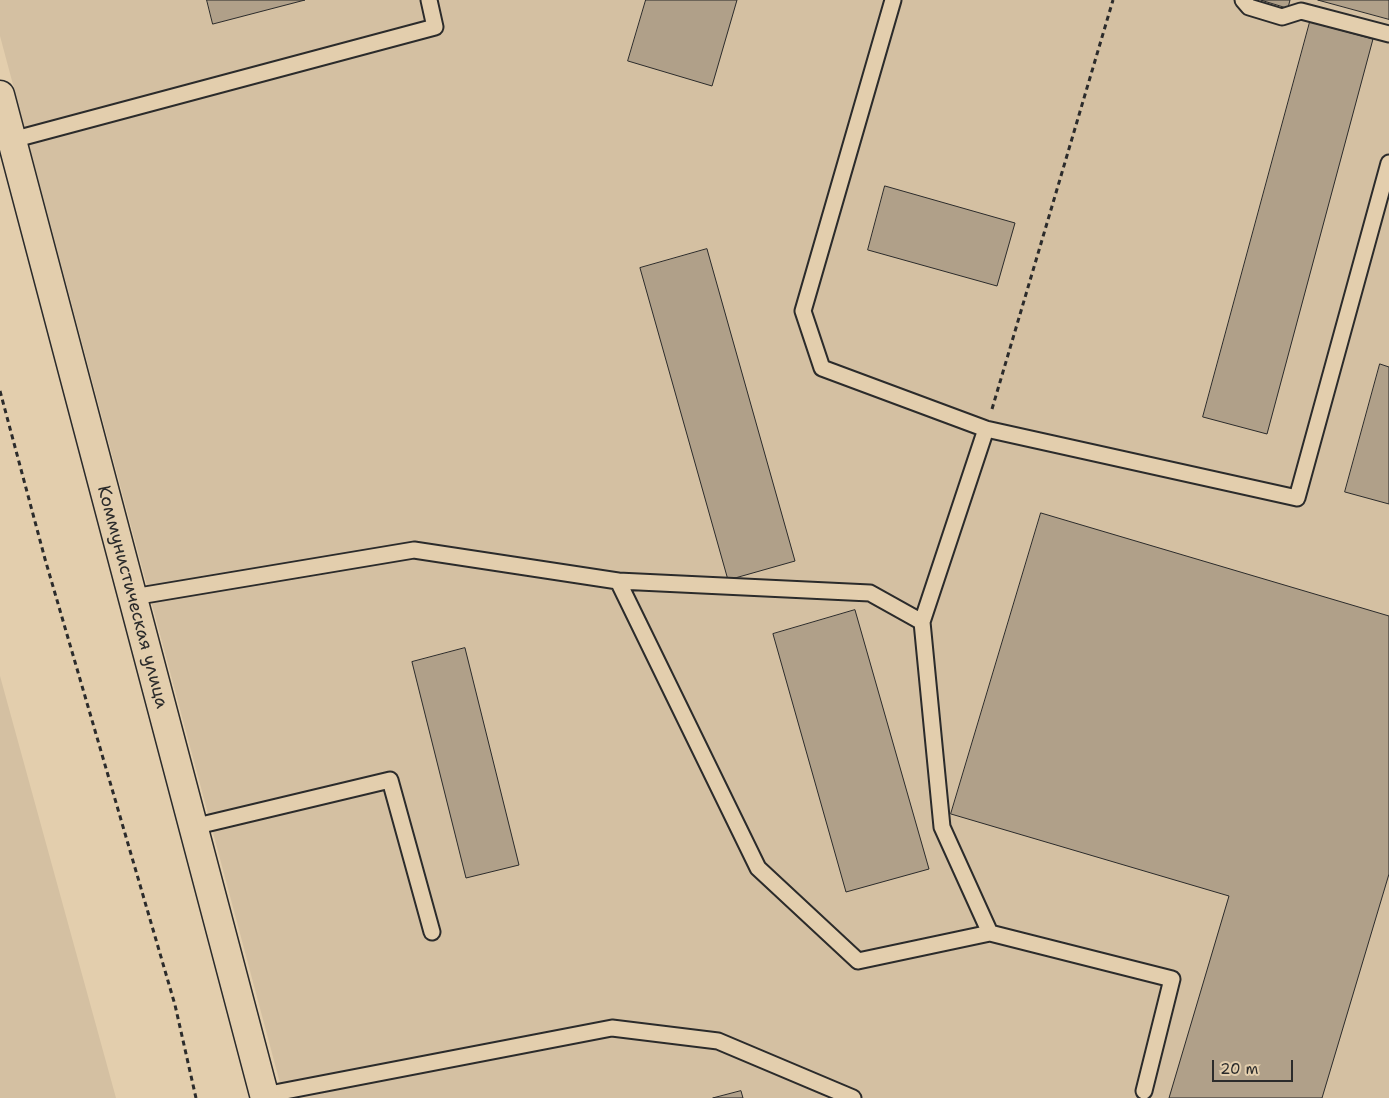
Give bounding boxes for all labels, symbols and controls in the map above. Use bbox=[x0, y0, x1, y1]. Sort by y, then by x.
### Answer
street label: Коммунистическая улица bbox=[92, 483, 172, 711]
scale bar bbox=[1214, 1050, 1295, 1082]
text: 20 m bbox=[1220, 1059, 1259, 1079]

